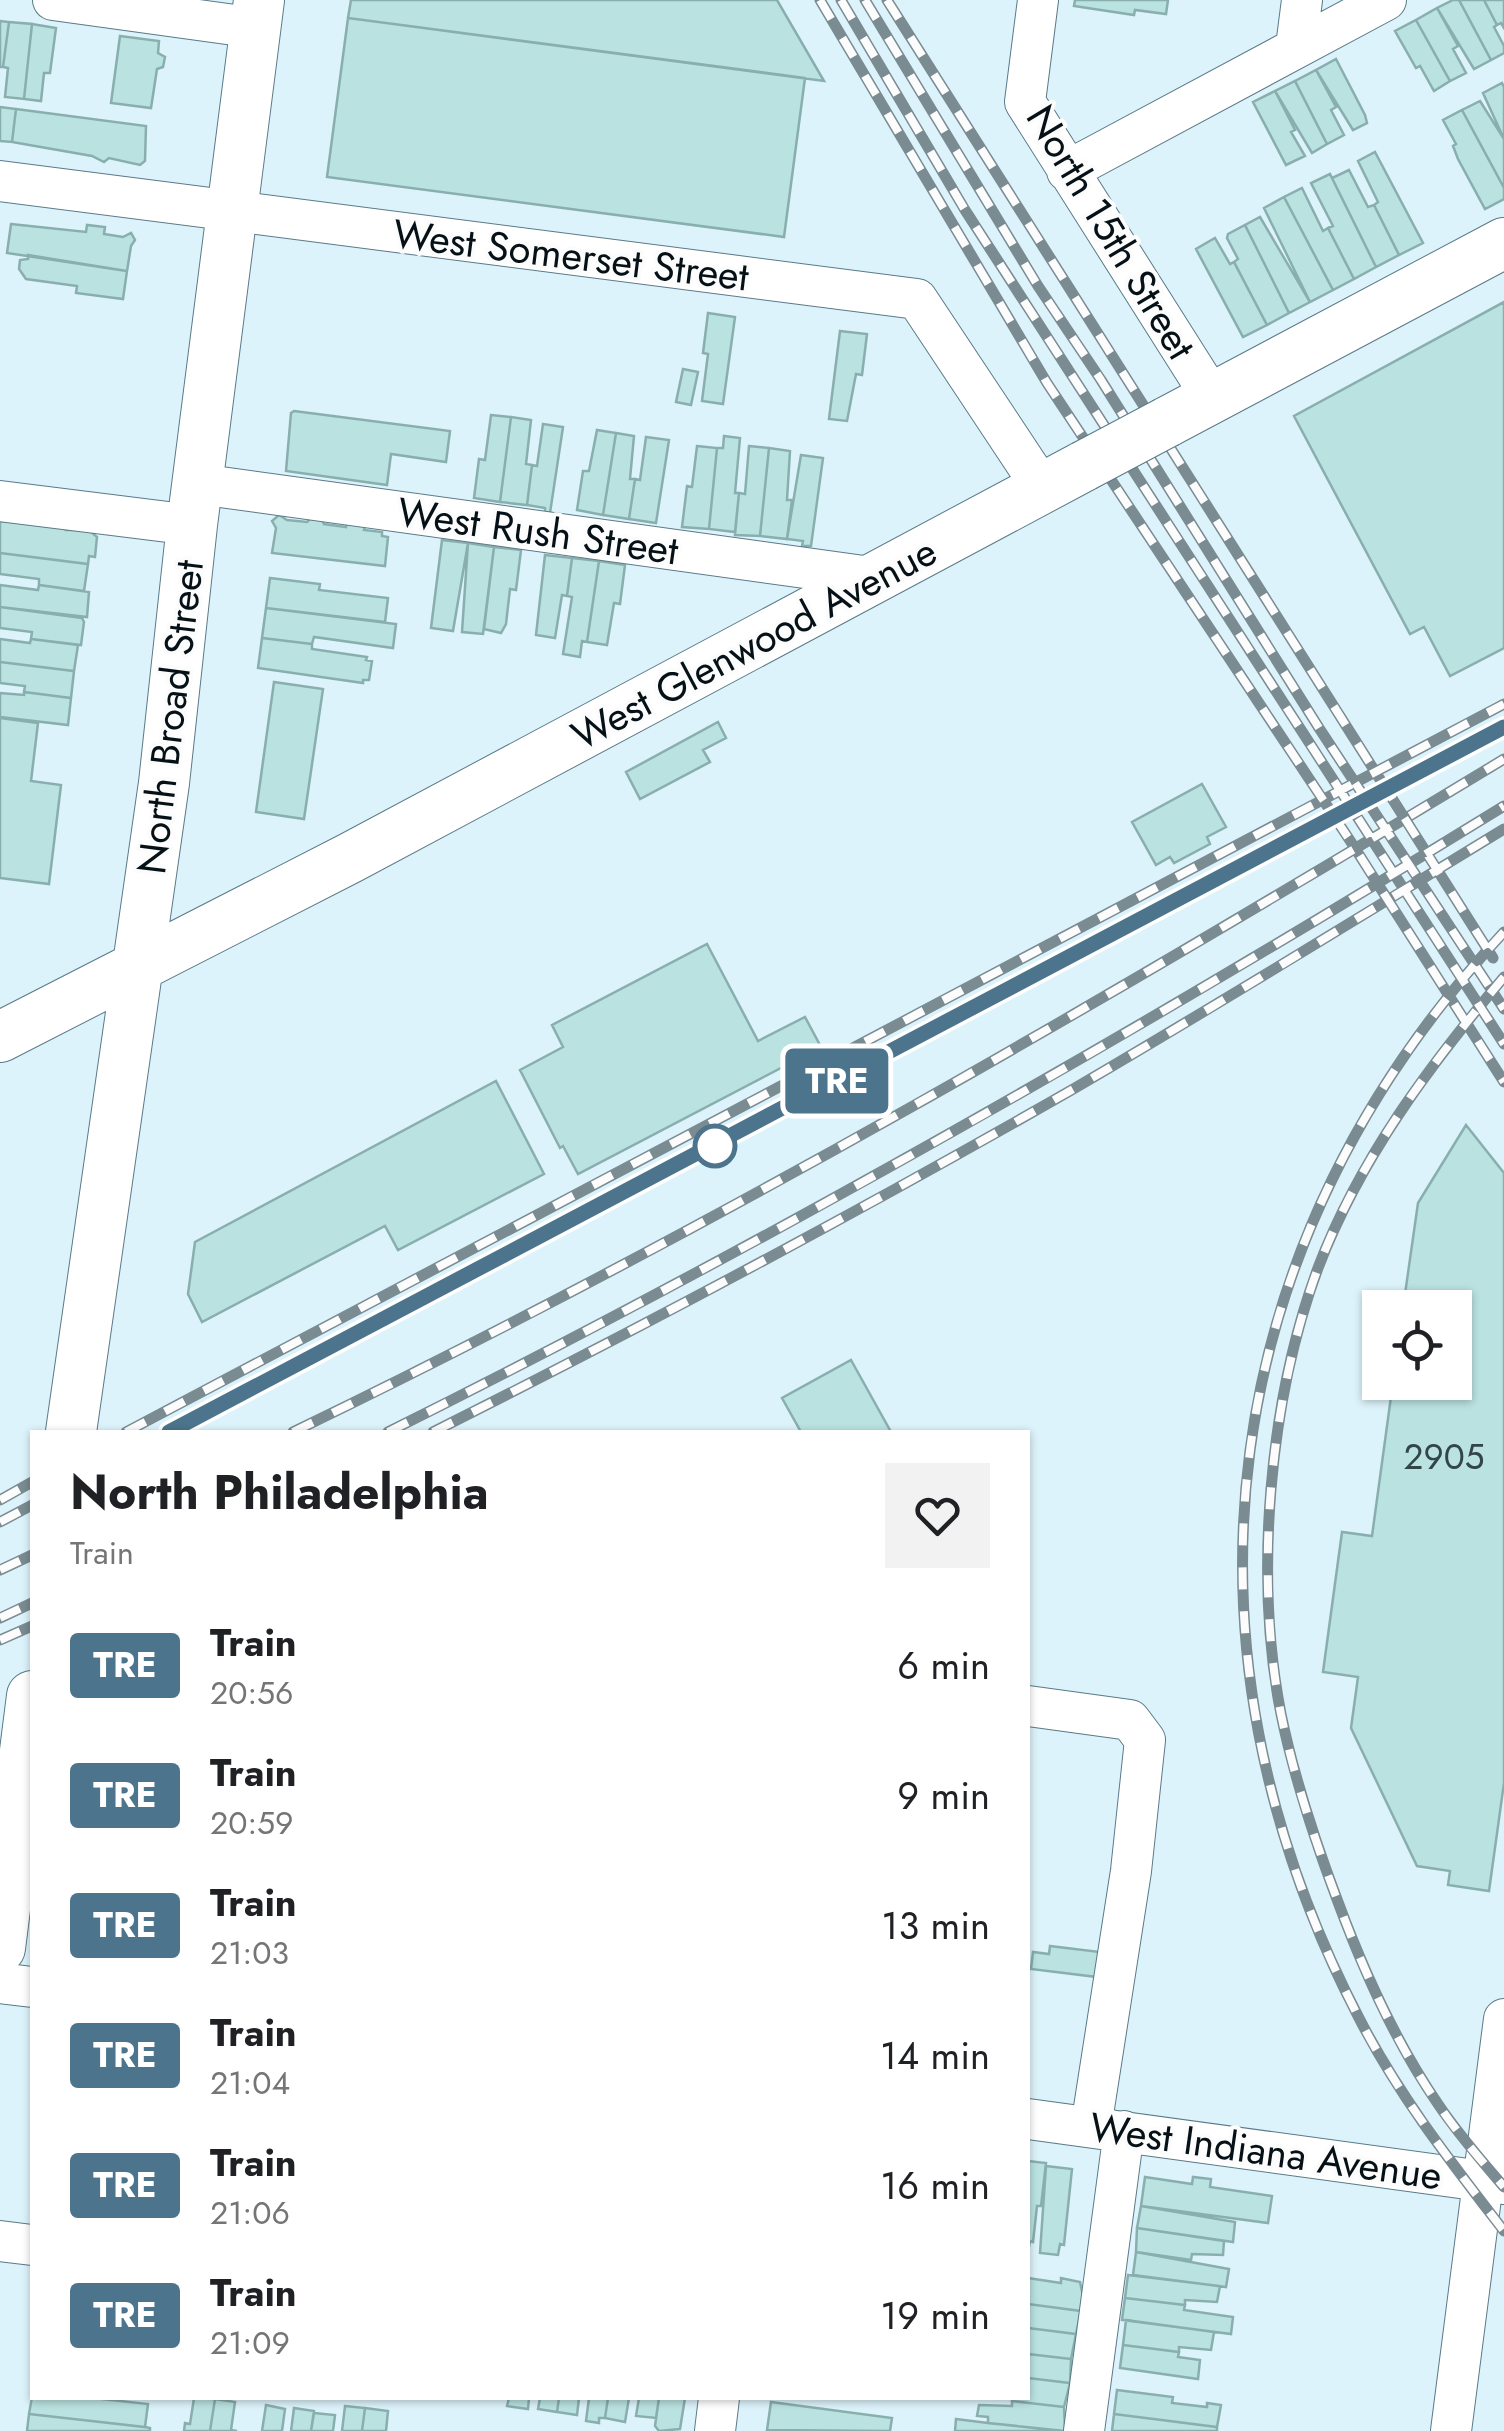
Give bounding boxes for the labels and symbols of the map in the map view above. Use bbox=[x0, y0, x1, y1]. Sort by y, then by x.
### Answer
street label: North 15th Street bbox=[1012, 94, 1210, 371]
street label: West Somerset Street bbox=[390, 204, 752, 306]
street label: West Rush Street bbox=[394, 483, 682, 579]
street label: West Glenwood Avenue bbox=[561, 522, 947, 764]
street label: North Broad Street bbox=[122, 556, 218, 877]
line badge: TRE bbox=[780, 1048, 894, 1114]
unlabelled marker bbox=[694, 1125, 736, 1167]
house number: 2905 bbox=[1404, 1432, 1484, 1482]
street label: West Indiana Avenue bbox=[1086, 2098, 1446, 2204]

